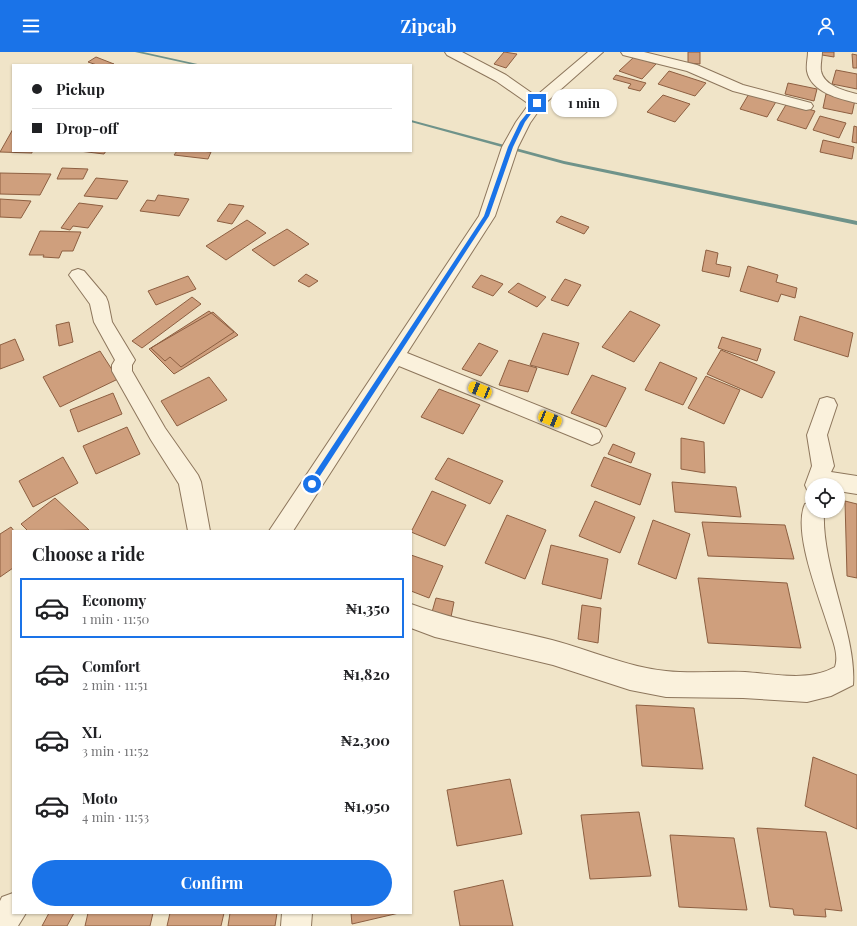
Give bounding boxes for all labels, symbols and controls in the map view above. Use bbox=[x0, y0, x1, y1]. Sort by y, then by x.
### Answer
text: Zipcab bbox=[400, 14, 457, 38]
icon: menu bbox=[20, 15, 42, 37]
icon: person bbox=[815, 15, 837, 37]
text: Pickup bbox=[56, 79, 105, 99]
callout: 1 min bbox=[551, 89, 617, 117]
route end bbox=[528, 94, 546, 112]
text: 1 min bbox=[568, 94, 600, 111]
text: Drop-off bbox=[56, 118, 118, 138]
car bbox=[467, 380, 493, 400]
car bbox=[537, 409, 563, 429]
route start bbox=[303, 475, 321, 493]
map controls bbox=[805, 478, 845, 518]
button: locate bbox=[805, 478, 845, 518]
text: Choose a ride bbox=[32, 542, 145, 566]
icon: car bbox=[34, 590, 70, 626]
text: Economy bbox=[82, 590, 146, 610]
text: ₦1,350 bbox=[346, 598, 390, 618]
text: 1 min · 11:50 bbox=[82, 610, 149, 627]
icon: car bbox=[34, 656, 70, 692]
text: Comfort bbox=[82, 656, 140, 676]
text: ₦1,820 bbox=[343, 664, 390, 684]
text: 2 min · 11:51 bbox=[82, 676, 148, 693]
icon: car bbox=[34, 722, 70, 758]
text: XL bbox=[82, 722, 102, 742]
text: ₦2,300 bbox=[341, 730, 390, 750]
text: 3 min · 11:52 bbox=[82, 742, 149, 759]
icon: car bbox=[34, 788, 70, 824]
text: Moto bbox=[82, 788, 118, 808]
text: ₦1,950 bbox=[345, 796, 390, 816]
text: 4 min · 11:53 bbox=[82, 808, 149, 825]
button: Confirm bbox=[32, 860, 392, 906]

